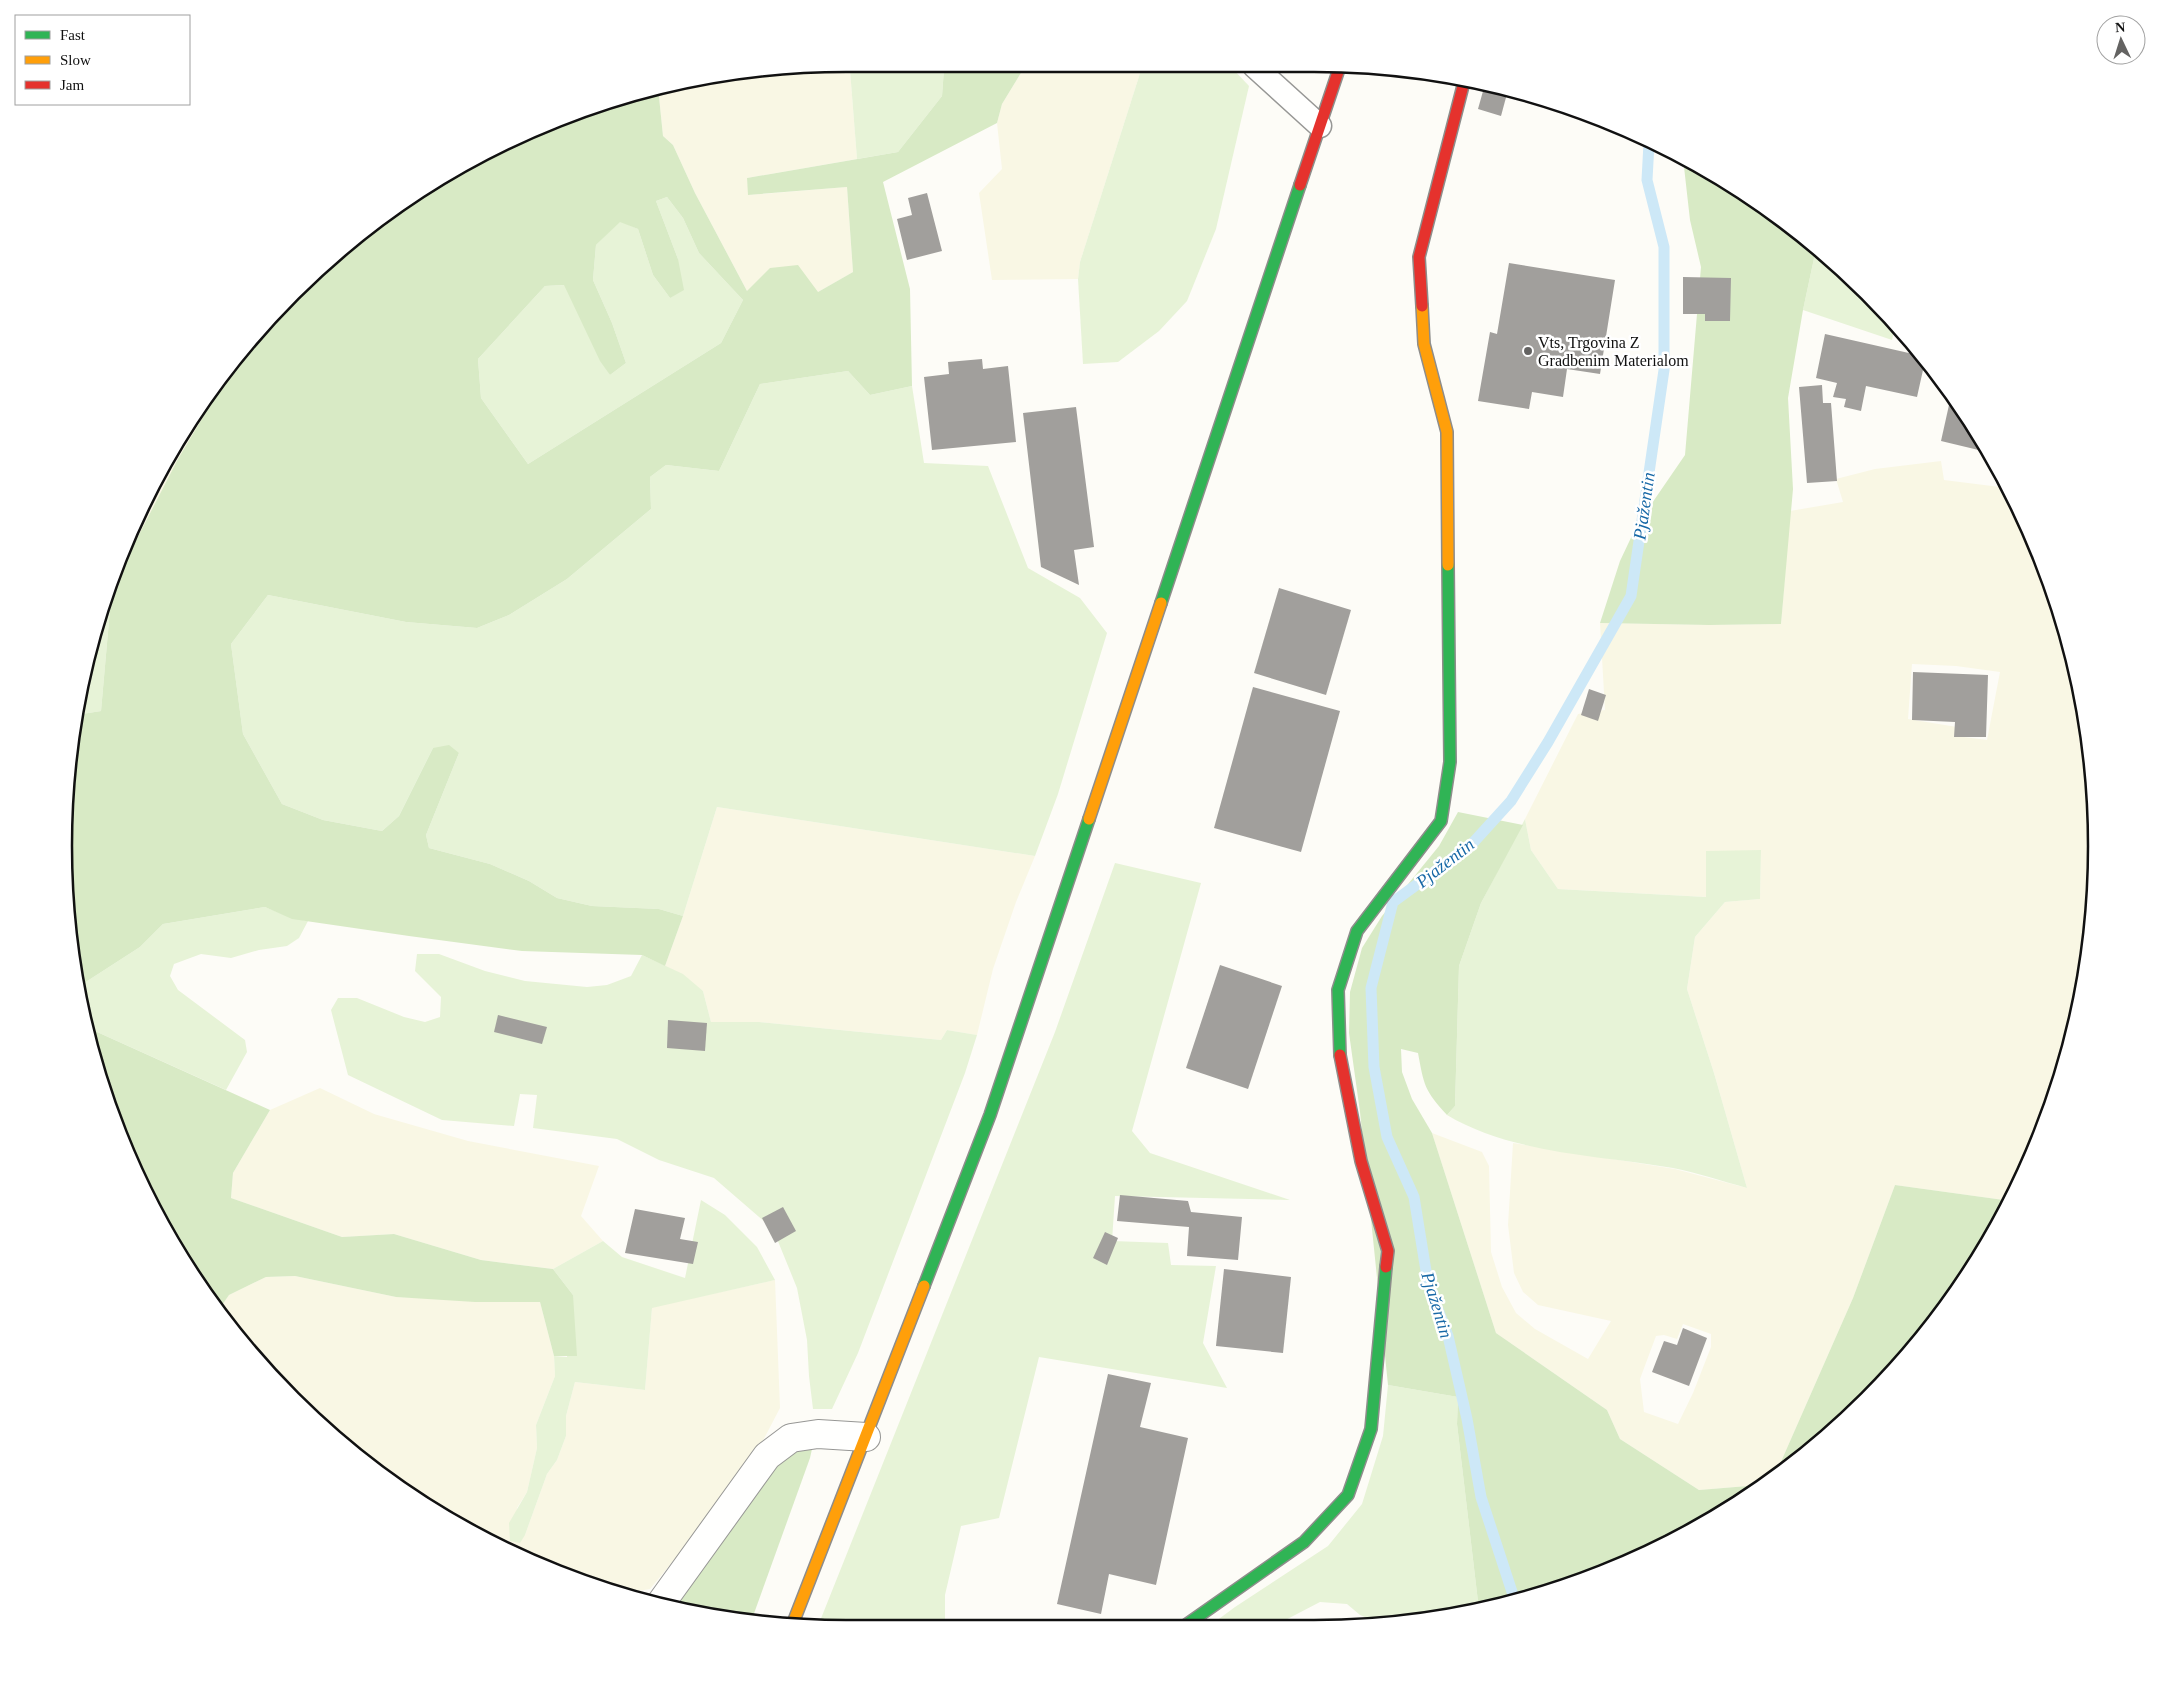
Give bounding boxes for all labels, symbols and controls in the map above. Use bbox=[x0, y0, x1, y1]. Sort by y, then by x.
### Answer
legend bbox=[15, 15, 190, 105]
north arrow bbox=[2096, 15, 2146, 65]
text: N bbox=[2115, 20, 2126, 35]
text: Fast bbox=[60, 27, 86, 43]
text: Slow bbox=[60, 52, 91, 68]
text: Jam bbox=[60, 77, 84, 93]
place label: Vts, Trgovina Z Gradbenim Materialom bbox=[1538, 334, 1689, 369]
marker: Vts, Trgovina Z Gradbenim Materialom bbox=[1522, 345, 1534, 357]
water label: Pjažentin bbox=[1629, 471, 1659, 542]
water label: Pjažentin bbox=[1411, 834, 1478, 892]
water label: Pjažentin bbox=[1417, 1269, 1457, 1340]

